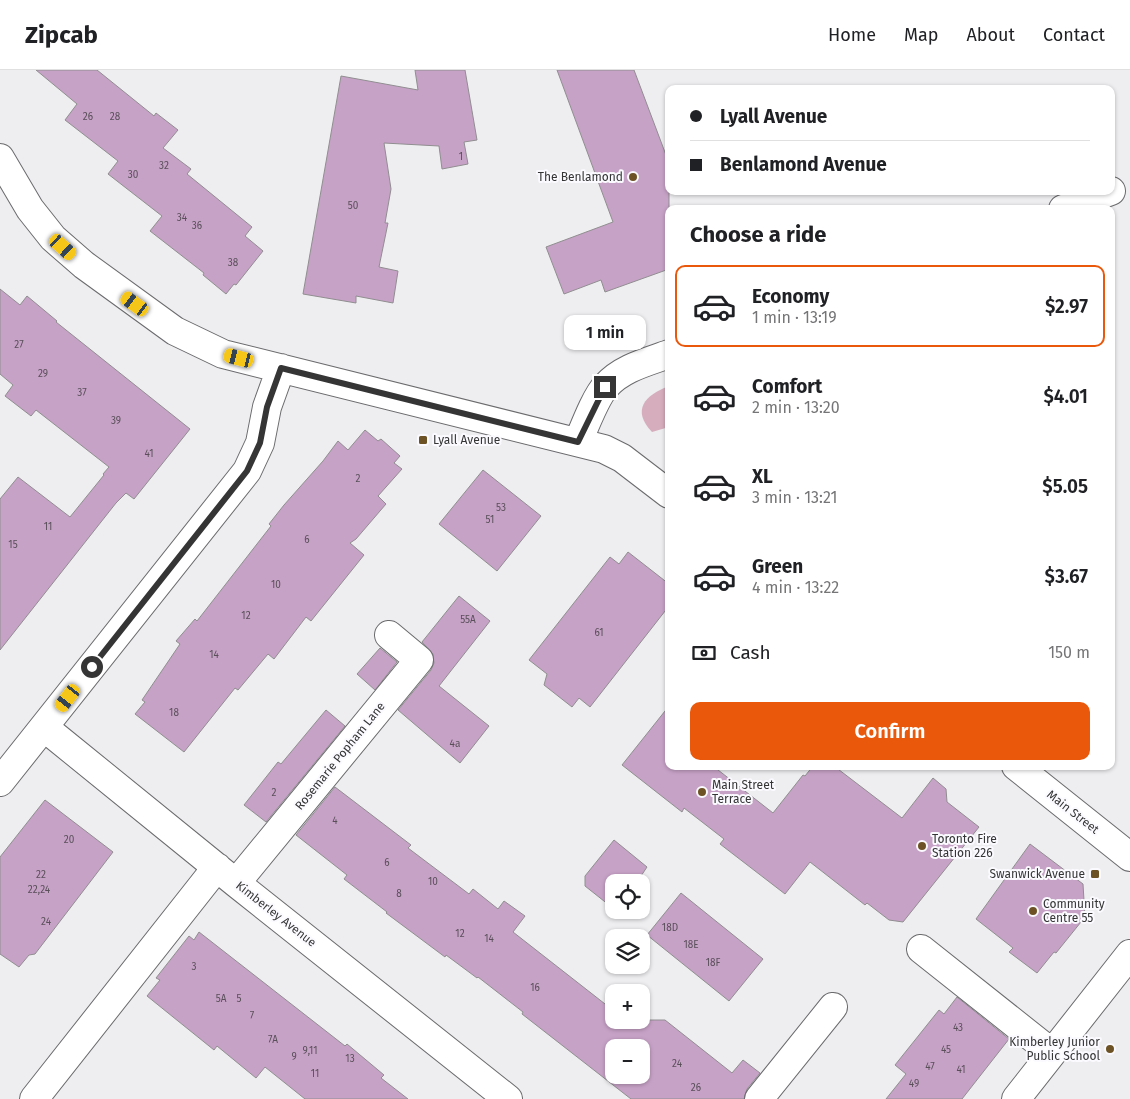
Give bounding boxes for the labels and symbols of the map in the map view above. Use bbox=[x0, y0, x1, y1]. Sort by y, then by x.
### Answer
house number: 26 bbox=[83, 111, 93, 123]
house number: 28 bbox=[110, 111, 121, 123]
house number: 1 bbox=[459, 151, 463, 163]
house number: 32 bbox=[159, 160, 169, 172]
house number: 30 bbox=[128, 169, 139, 181]
place label: The Benlamond bbox=[538, 170, 623, 184]
marker: The Benlamond bbox=[627, 171, 639, 183]
house number: 50 bbox=[348, 200, 359, 212]
house number: 34 bbox=[177, 212, 188, 224]
house number: 36 bbox=[192, 220, 202, 232]
car bbox=[46, 231, 79, 263]
house number: 38 bbox=[228, 257, 239, 269]
car bbox=[118, 289, 151, 319]
callout: 1 min bbox=[564, 314, 646, 350]
house number: 27 bbox=[14, 339, 24, 351]
car bbox=[222, 347, 255, 369]
house number: 29 bbox=[38, 368, 48, 380]
route end bbox=[594, 376, 616, 398]
house number: 37 bbox=[77, 387, 87, 399]
house number: 39 bbox=[111, 415, 121, 427]
place label: Lyall Avenue bbox=[433, 433, 500, 447]
marker: Lyall Avenue bbox=[417, 434, 429, 446]
house number: 41 bbox=[144, 448, 154, 460]
house number: 2 bbox=[356, 473, 361, 485]
house number: 53 bbox=[496, 502, 506, 514]
house number: 51 bbox=[486, 514, 494, 526]
house number: 11 bbox=[44, 521, 52, 533]
house number: 6 bbox=[304, 534, 310, 546]
house number: 15 bbox=[8, 539, 18, 551]
house number: 10 bbox=[271, 579, 281, 591]
house number: 12 bbox=[241, 610, 251, 622]
house number: 55A bbox=[460, 614, 476, 626]
house number: 61 bbox=[594, 627, 604, 639]
house number: 14 bbox=[209, 649, 220, 661]
route start bbox=[81, 656, 103, 678]
car bbox=[52, 682, 83, 714]
street label: Rosemarie Popham Lane bbox=[292, 699, 388, 813]
house number: 18 bbox=[169, 707, 179, 719]
house number: 4a bbox=[450, 738, 460, 750]
place label: Main Street Terrace bbox=[712, 778, 775, 806]
marker: Main Street Terrace bbox=[696, 786, 708, 798]
house number: 2 bbox=[272, 787, 277, 799]
street label: Main Street bbox=[1044, 787, 1102, 837]
house number: 4 bbox=[332, 815, 338, 827]
place label: Toronto Fire Station 226 bbox=[932, 832, 997, 860]
house number: 20 bbox=[64, 834, 75, 846]
marker: Toronto Fire Station 226 bbox=[916, 840, 928, 852]
house number: 6 bbox=[384, 857, 390, 869]
place label: Swanwick Avenue bbox=[990, 867, 1085, 881]
marker: Swanwick Avenue bbox=[1089, 868, 1101, 880]
house number: 22 bbox=[36, 869, 46, 881]
house number: 10 bbox=[428, 876, 438, 888]
street label: Kimberley Avenue bbox=[233, 878, 319, 950]
house number: 22,24 bbox=[28, 884, 51, 896]
house number: 8 bbox=[396, 888, 402, 900]
place label: Community Centre 55 bbox=[1043, 897, 1105, 925]
marker: Community Centre 55 bbox=[1027, 905, 1039, 917]
house number: 24 bbox=[41, 916, 52, 928]
house number: 18D bbox=[662, 922, 678, 934]
house number: 12 bbox=[455, 928, 465, 940]
house number: 14 bbox=[484, 933, 495, 945]
house number: 18E bbox=[683, 939, 699, 951]
house number: 18F bbox=[706, 957, 720, 969]
house number: 3 bbox=[192, 961, 197, 973]
house number: 16 bbox=[530, 982, 540, 994]
house number: 5A bbox=[216, 993, 227, 1005]
house number: 5 bbox=[236, 993, 242, 1005]
house number: 7 bbox=[250, 1010, 255, 1022]
house number: 43 bbox=[953, 1022, 963, 1034]
house number: 7A bbox=[268, 1034, 278, 1046]
place label: Kimberley Junior Public School bbox=[1009, 1035, 1100, 1063]
marker: Kimberley Junior Public School bbox=[1104, 1043, 1116, 1055]
house number: 45 bbox=[941, 1044, 951, 1056]
house number: 9,11 bbox=[302, 1045, 318, 1057]
house number: 9 bbox=[291, 1051, 297, 1063]
house number: 13 bbox=[345, 1053, 355, 1065]
house number: 24 bbox=[672, 1058, 683, 1070]
house number: 47 bbox=[925, 1061, 935, 1073]
house number: 41 bbox=[956, 1064, 966, 1076]
house number: 11 bbox=[311, 1068, 319, 1080]
house number: 49 bbox=[909, 1078, 919, 1090]
house number: 26 bbox=[691, 1082, 701, 1094]

